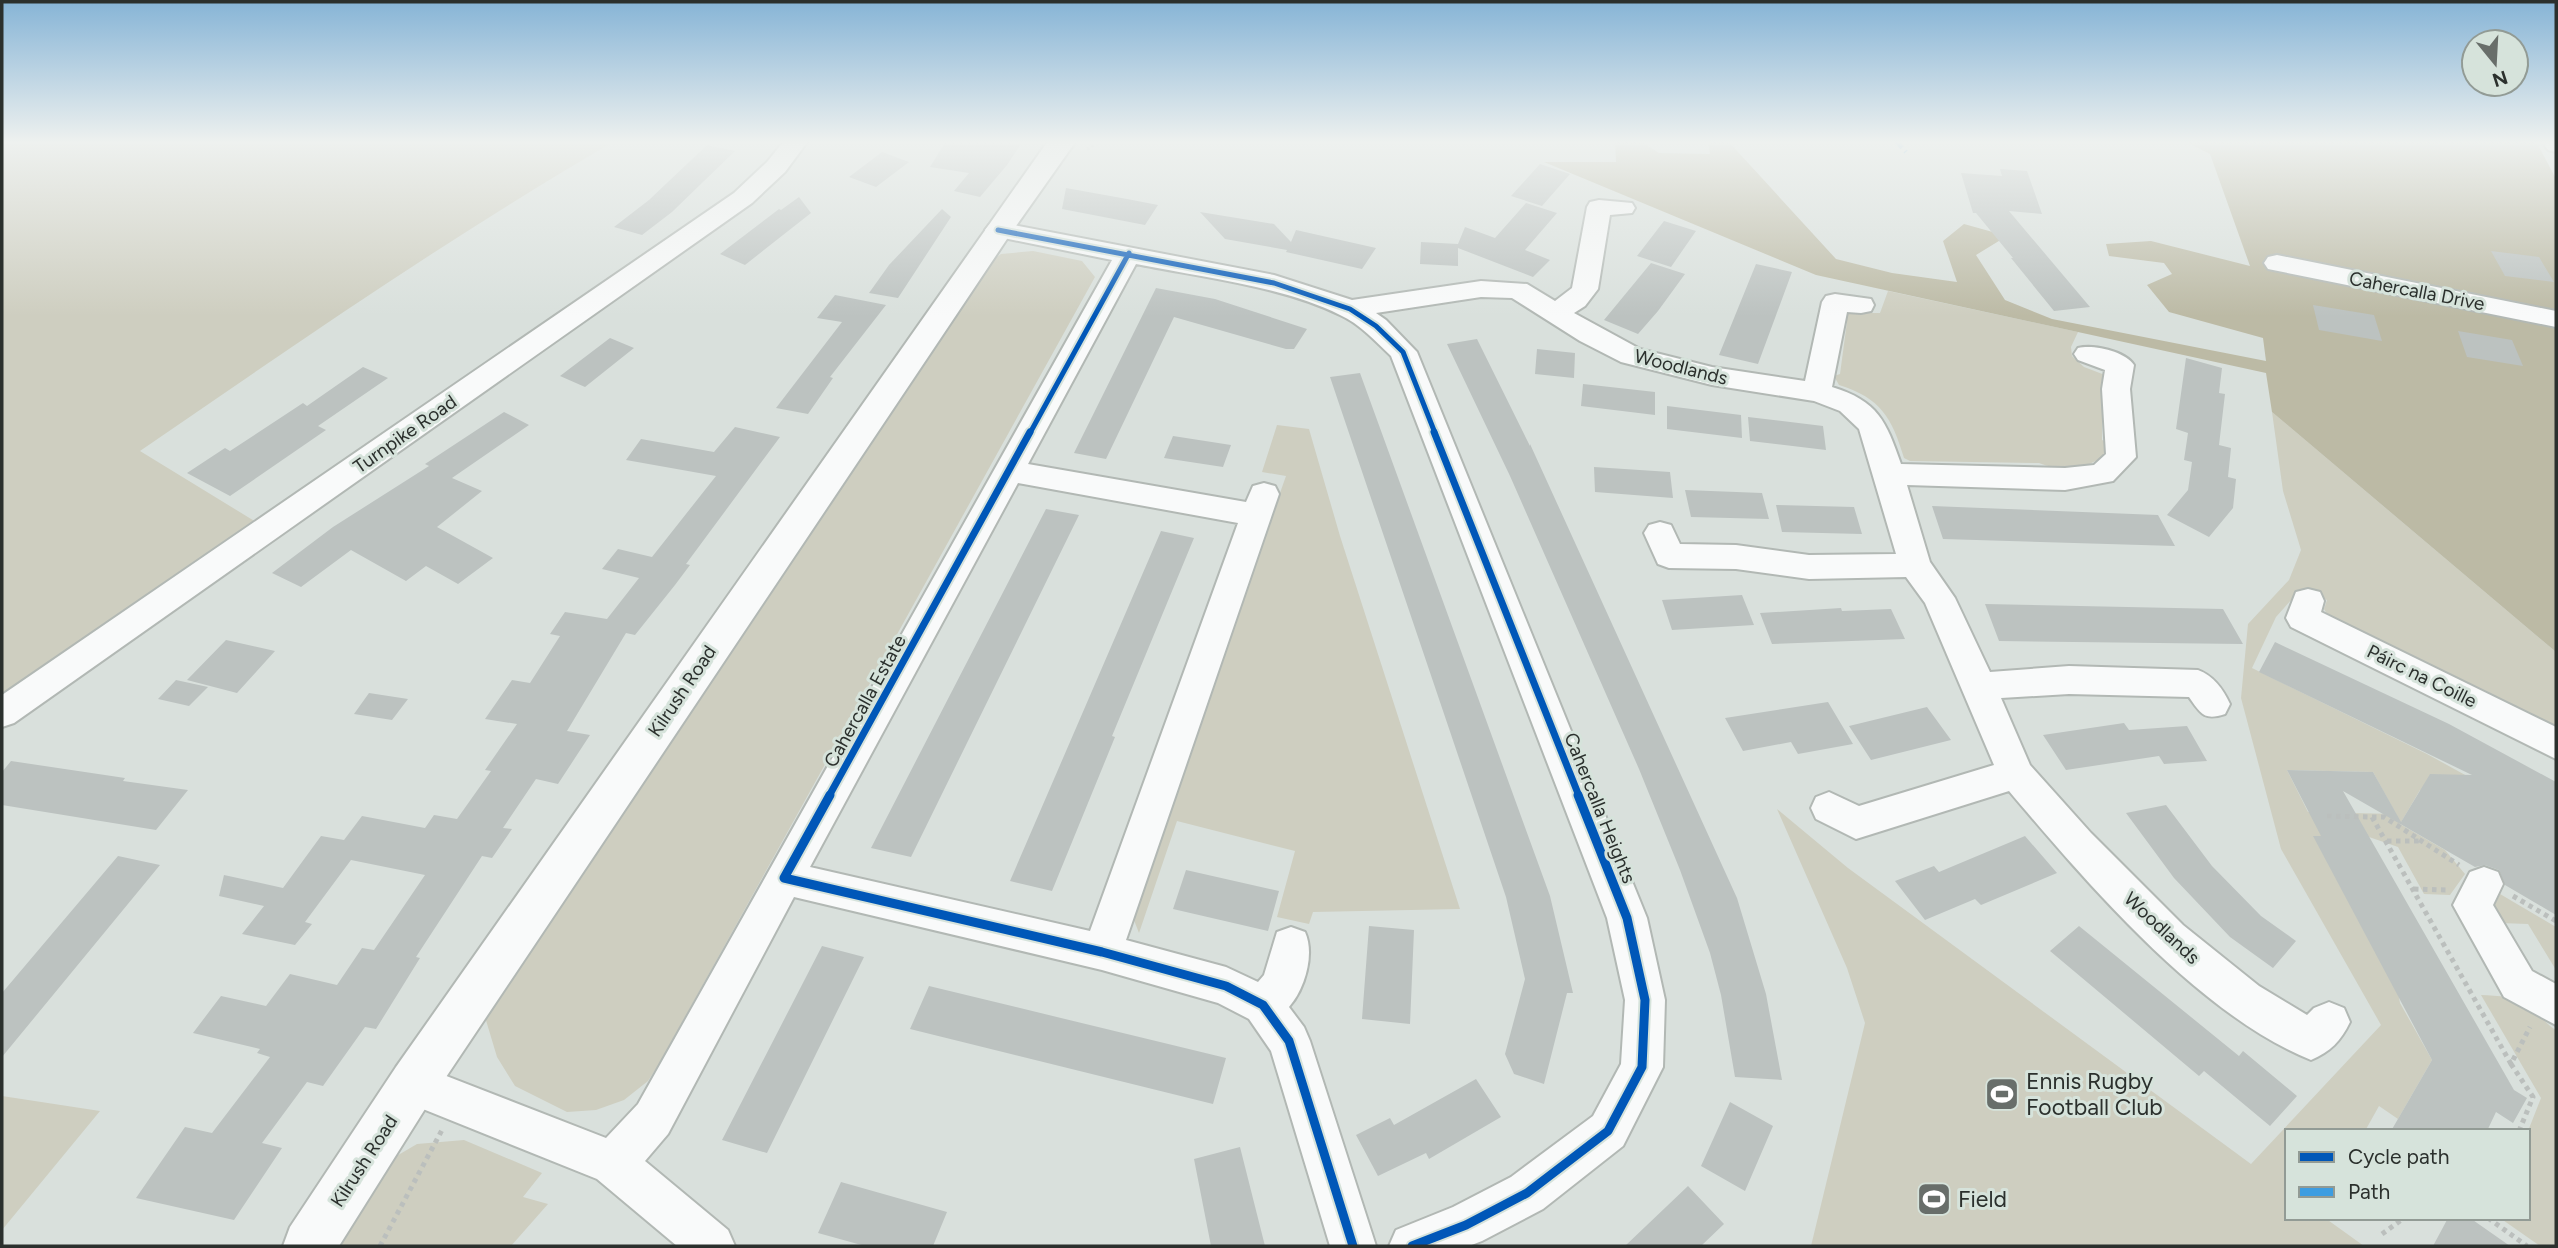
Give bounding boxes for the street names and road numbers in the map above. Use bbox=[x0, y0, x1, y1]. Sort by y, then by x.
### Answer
street label: Cahercalla Drive bbox=[2347, 267, 2487, 315]
street label: Woodlands bbox=[1632, 344, 1730, 390]
street label: Turnpike Road bbox=[349, 390, 461, 478]
street label: Cahercalla Estate bbox=[819, 631, 911, 771]
street label: Páirc na Coille bbox=[2363, 640, 2481, 712]
street label: Kilrush Road bbox=[643, 641, 721, 741]
street label: Cahercalla Heights bbox=[1559, 729, 1641, 887]
street label: Woodlands bbox=[2119, 887, 2205, 969]
street label: Kilrush Road bbox=[326, 1111, 402, 1211]

